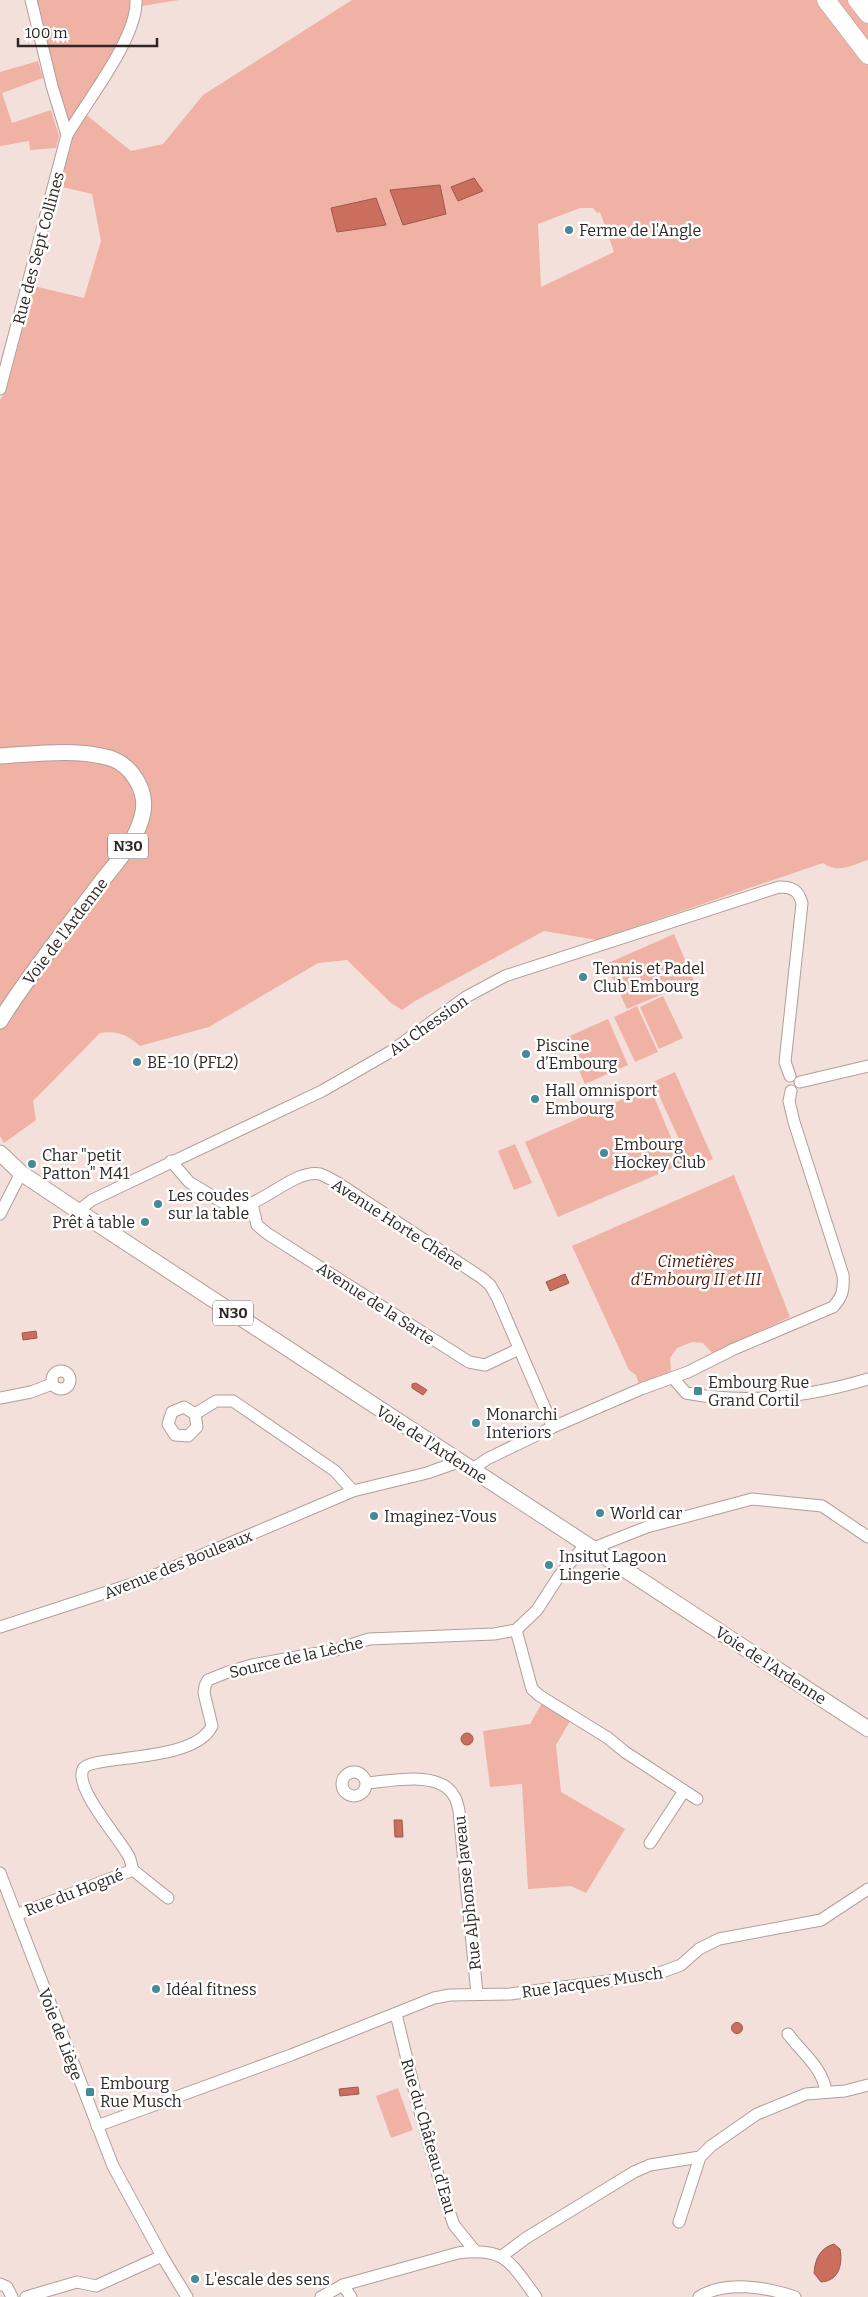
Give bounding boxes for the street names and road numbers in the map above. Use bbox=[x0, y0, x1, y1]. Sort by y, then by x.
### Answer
street label: Rue des Sept Collines bbox=[9, 170, 68, 327]
road number: N30 bbox=[108, 834, 148, 858]
street label: Voie de l'Ardenne bbox=[19, 874, 112, 988]
street label: Au Chession bbox=[385, 991, 471, 1060]
street label: Avenue Horte Chêne bbox=[328, 1175, 467, 1274]
street label: Avenue de la Sarte bbox=[313, 1258, 438, 1349]
road number: N30 bbox=[213, 1300, 253, 1326]
street label: Voie de l'Ardenne bbox=[373, 1401, 491, 1487]
street label: Avenue des Bouleaux bbox=[101, 1526, 255, 1603]
street label: Voie de l'Ardenne bbox=[712, 1622, 830, 1708]
street label: Source de la Lèche bbox=[227, 1633, 365, 1682]
street label: Rue Alphonse Javeau bbox=[450, 1815, 485, 1971]
street label: Rue du Hogné bbox=[22, 1865, 126, 1920]
street label: Rue Jacques Musch bbox=[520, 1963, 664, 2002]
street label: Voie de Liège bbox=[34, 1986, 87, 2083]
street label: Rue du Château d'Eau bbox=[397, 2056, 460, 2216]

